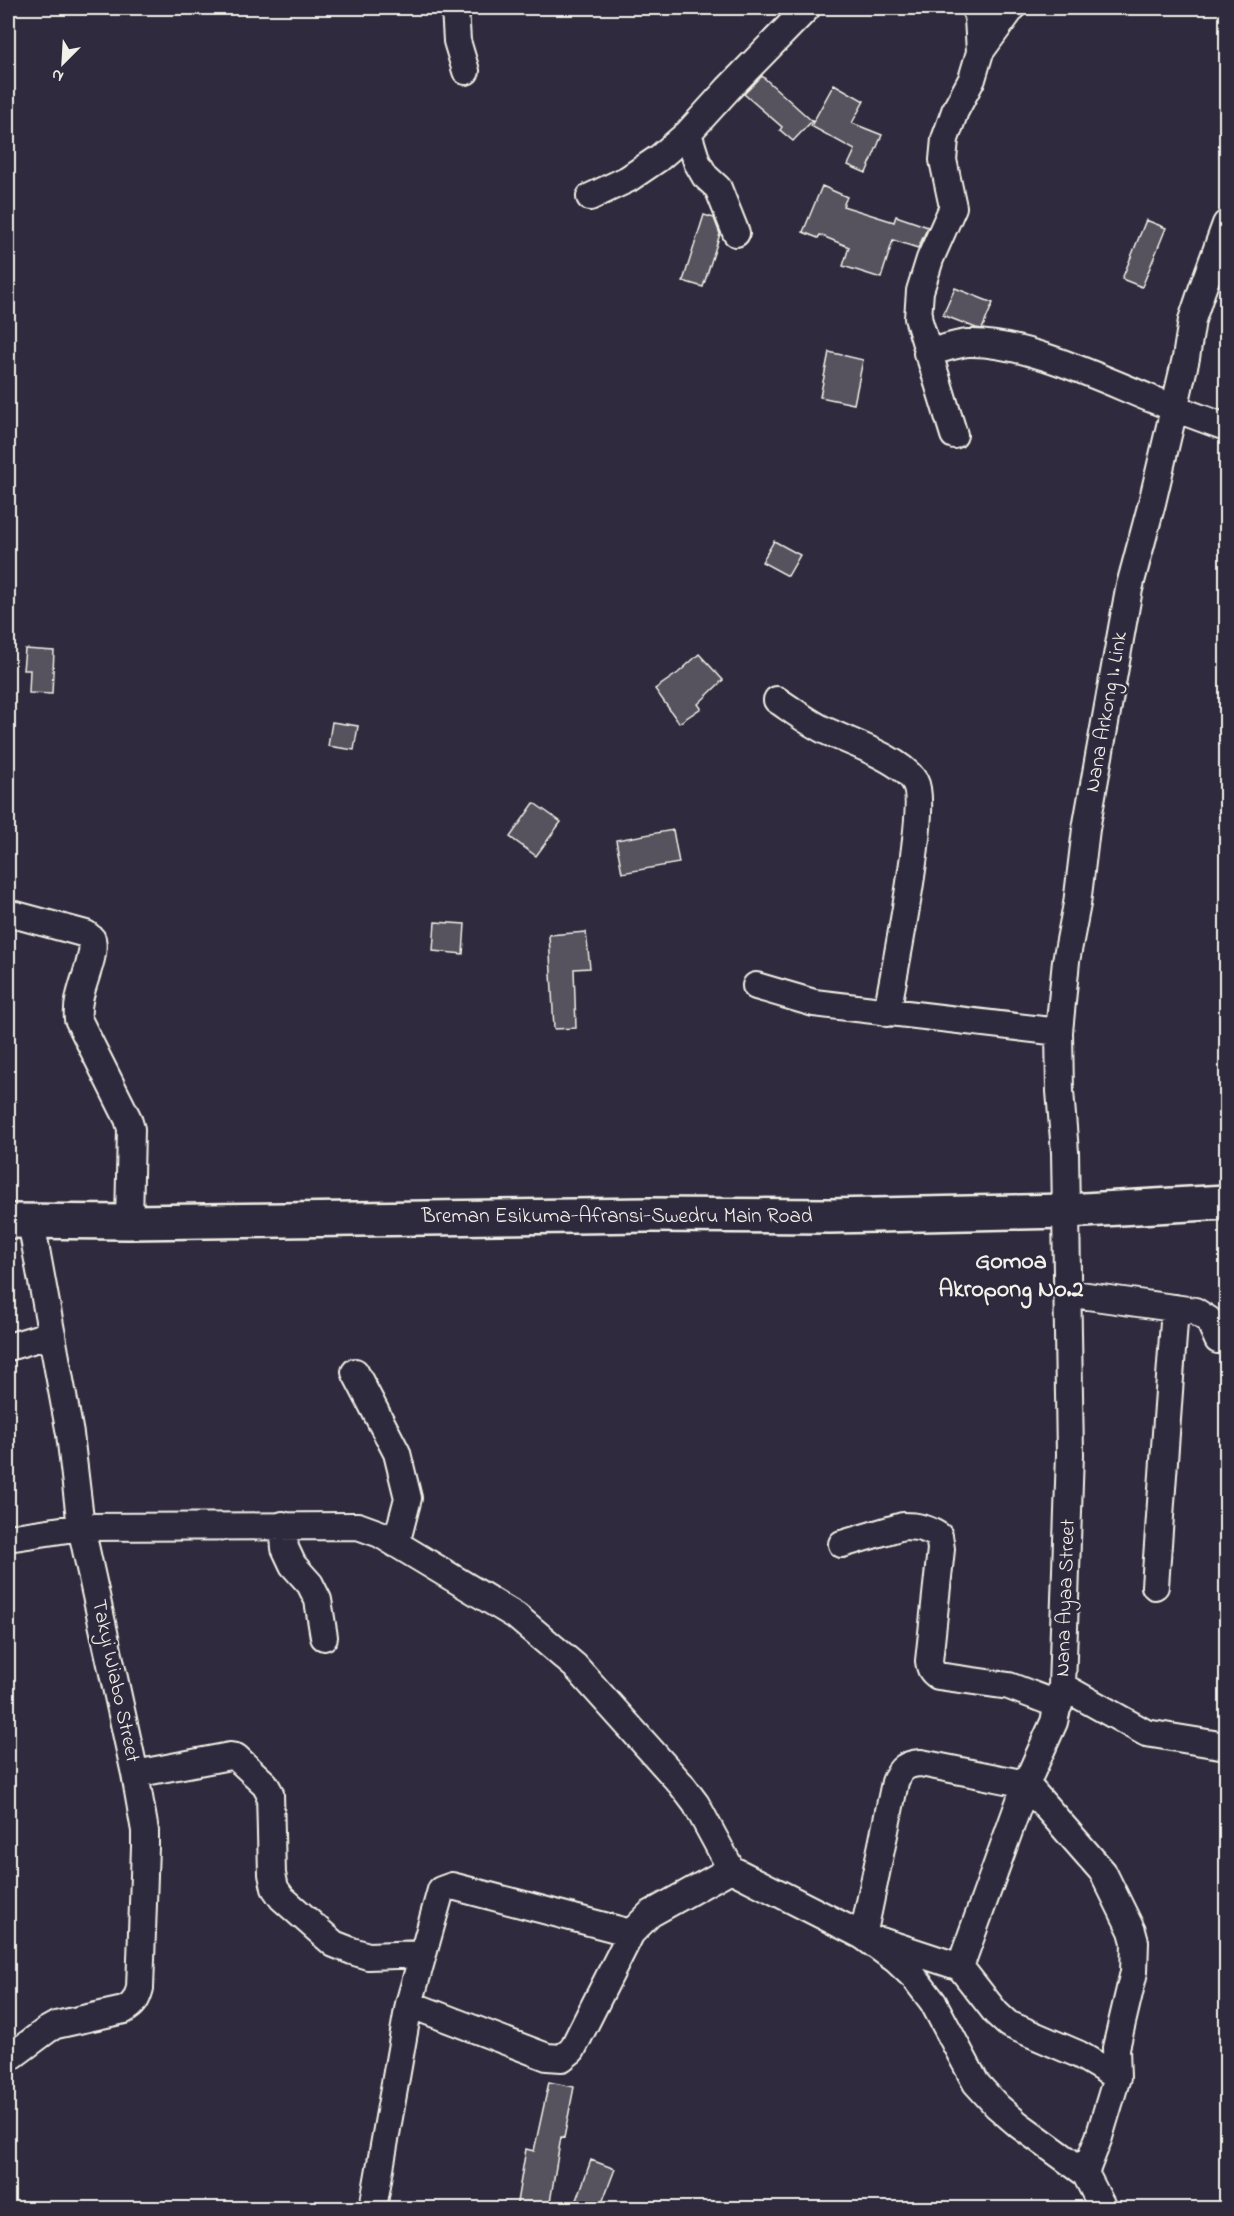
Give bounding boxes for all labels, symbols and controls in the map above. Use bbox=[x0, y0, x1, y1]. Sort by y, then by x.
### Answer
north arrow bbox=[33, 33, 93, 93]
text: N bbox=[48, 62, 68, 88]
street label: Nana Arkong I. Link bbox=[1078, 629, 1138, 795]
street label: Breman Esikuma-Afransi-Swedru Main Road bbox=[420, 1202, 813, 1232]
district label: Gomoa Akropong No.2 bbox=[939, 1245, 1084, 1309]
street label: Nana Ayaa Street bbox=[1048, 1519, 1086, 1678]
street label: Takyi Wiabo Street bbox=[81, 1597, 147, 1766]

